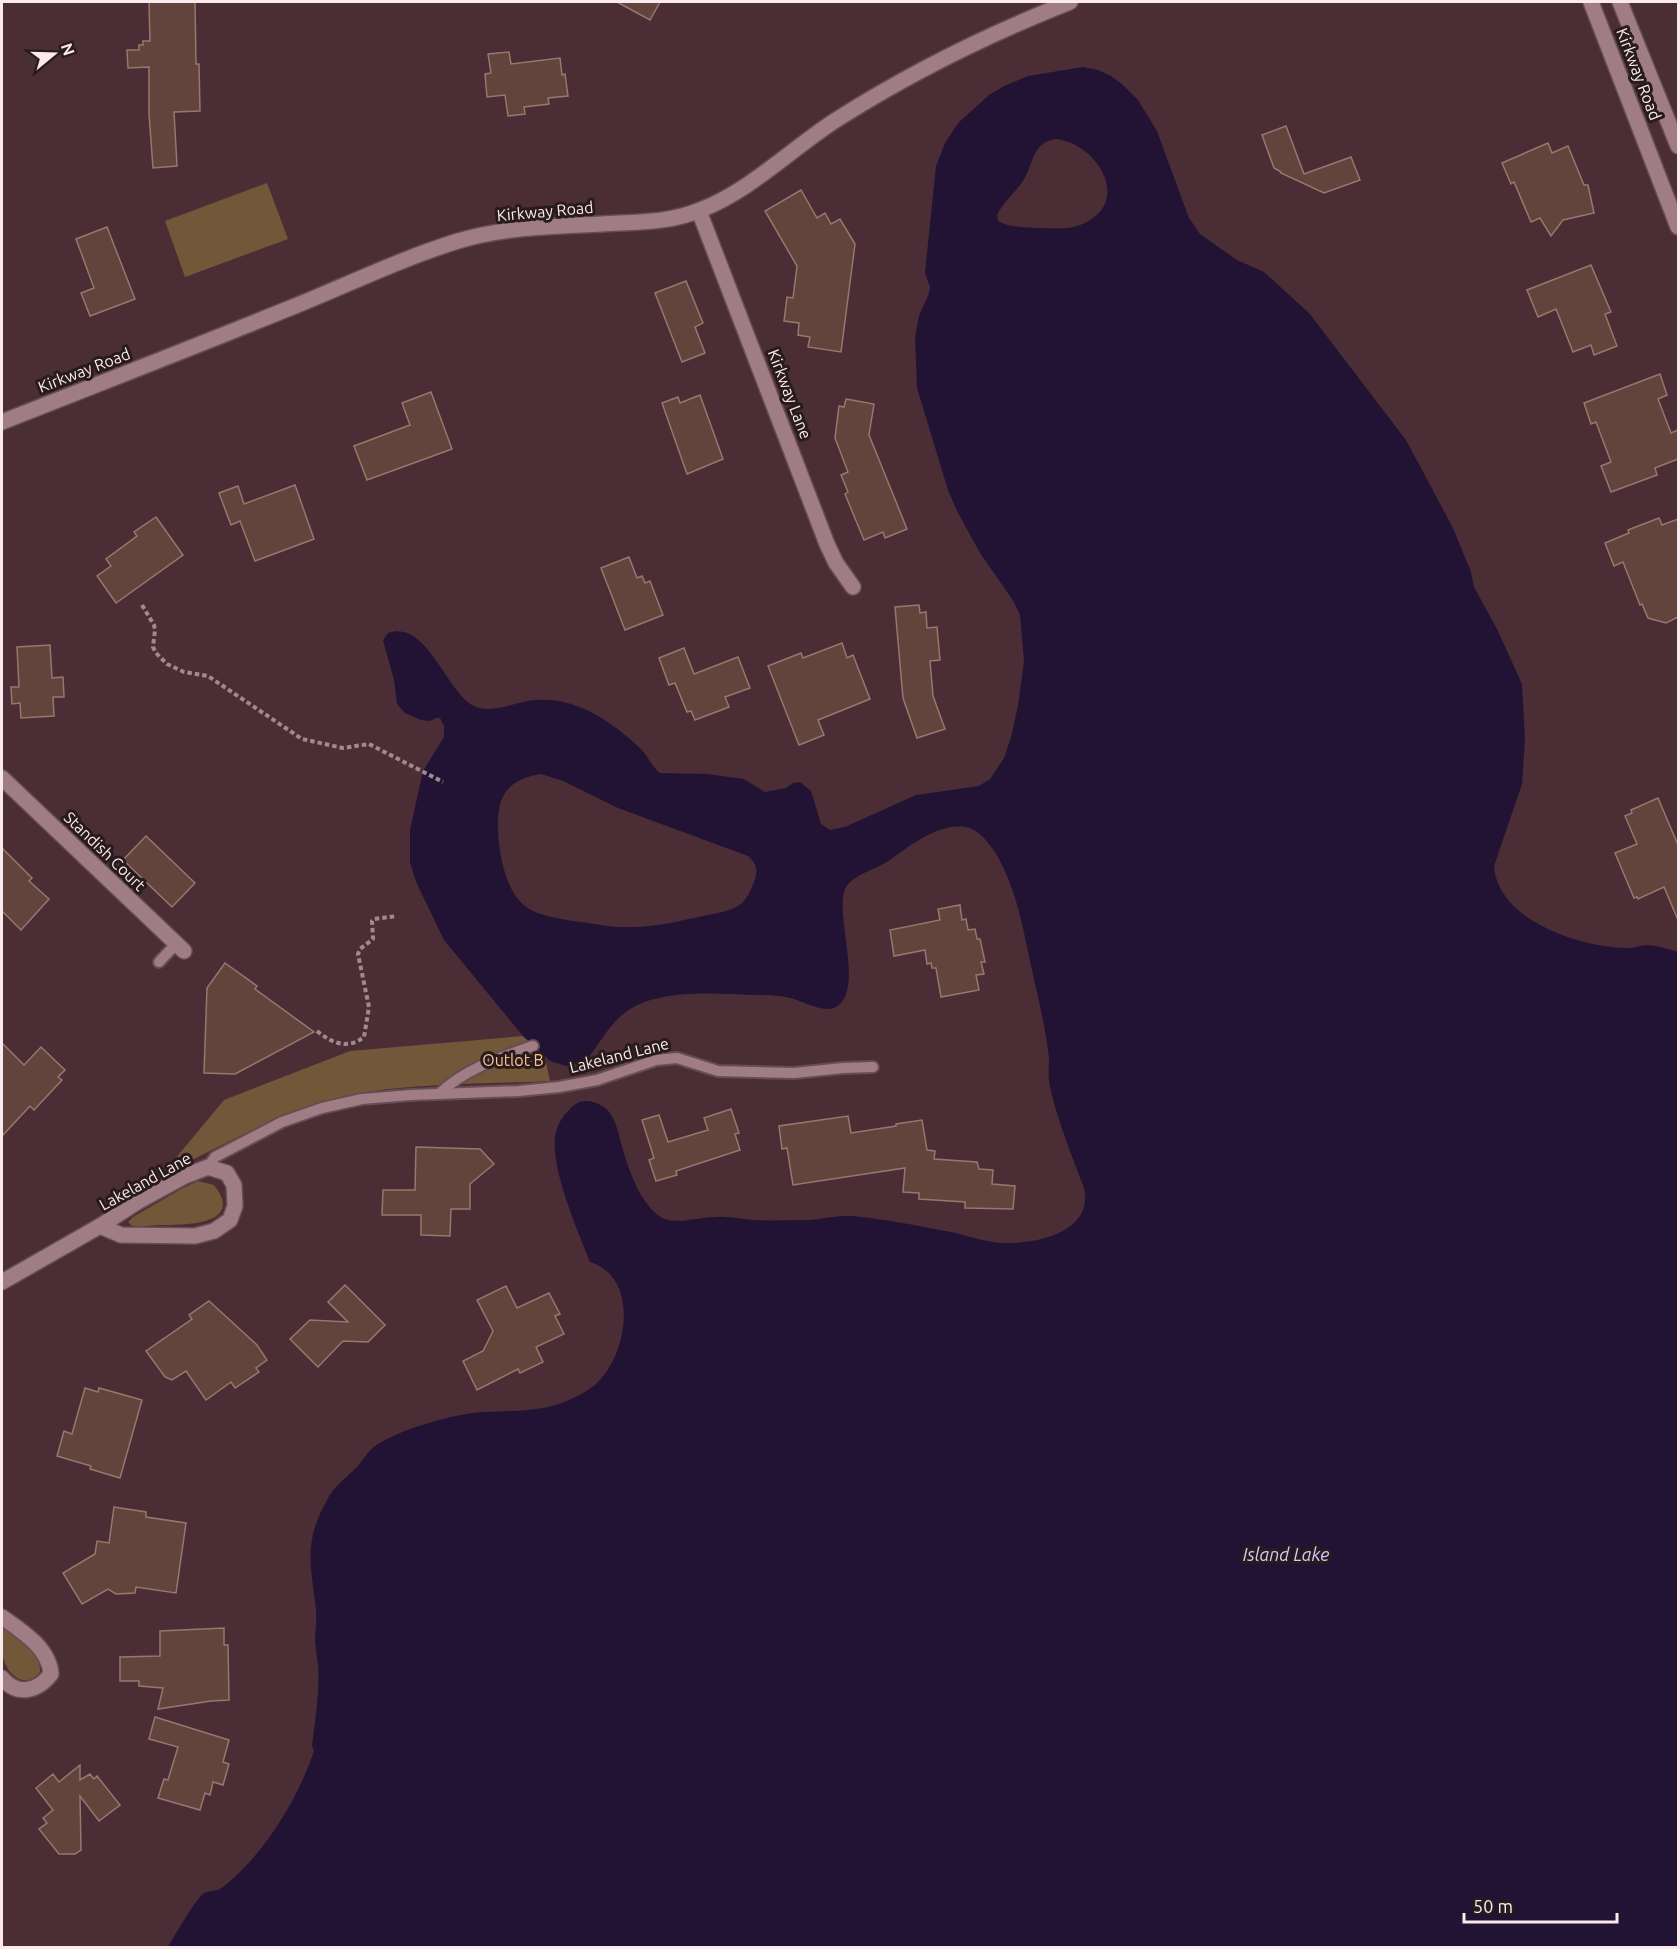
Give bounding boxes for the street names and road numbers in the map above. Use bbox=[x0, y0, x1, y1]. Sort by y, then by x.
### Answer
street label: Kirkway Road bbox=[1613, 25, 1665, 123]
street label: Kirkway Road bbox=[496, 198, 594, 224]
street label: Kirkway Road bbox=[35, 344, 133, 396]
street label: Kirkway Lane bbox=[765, 347, 815, 441]
street label: Standish Court bbox=[61, 808, 150, 895]
street label: Lakeland Lane bbox=[567, 1034, 671, 1076]
street label: Lakeland Lane bbox=[96, 1148, 194, 1214]

